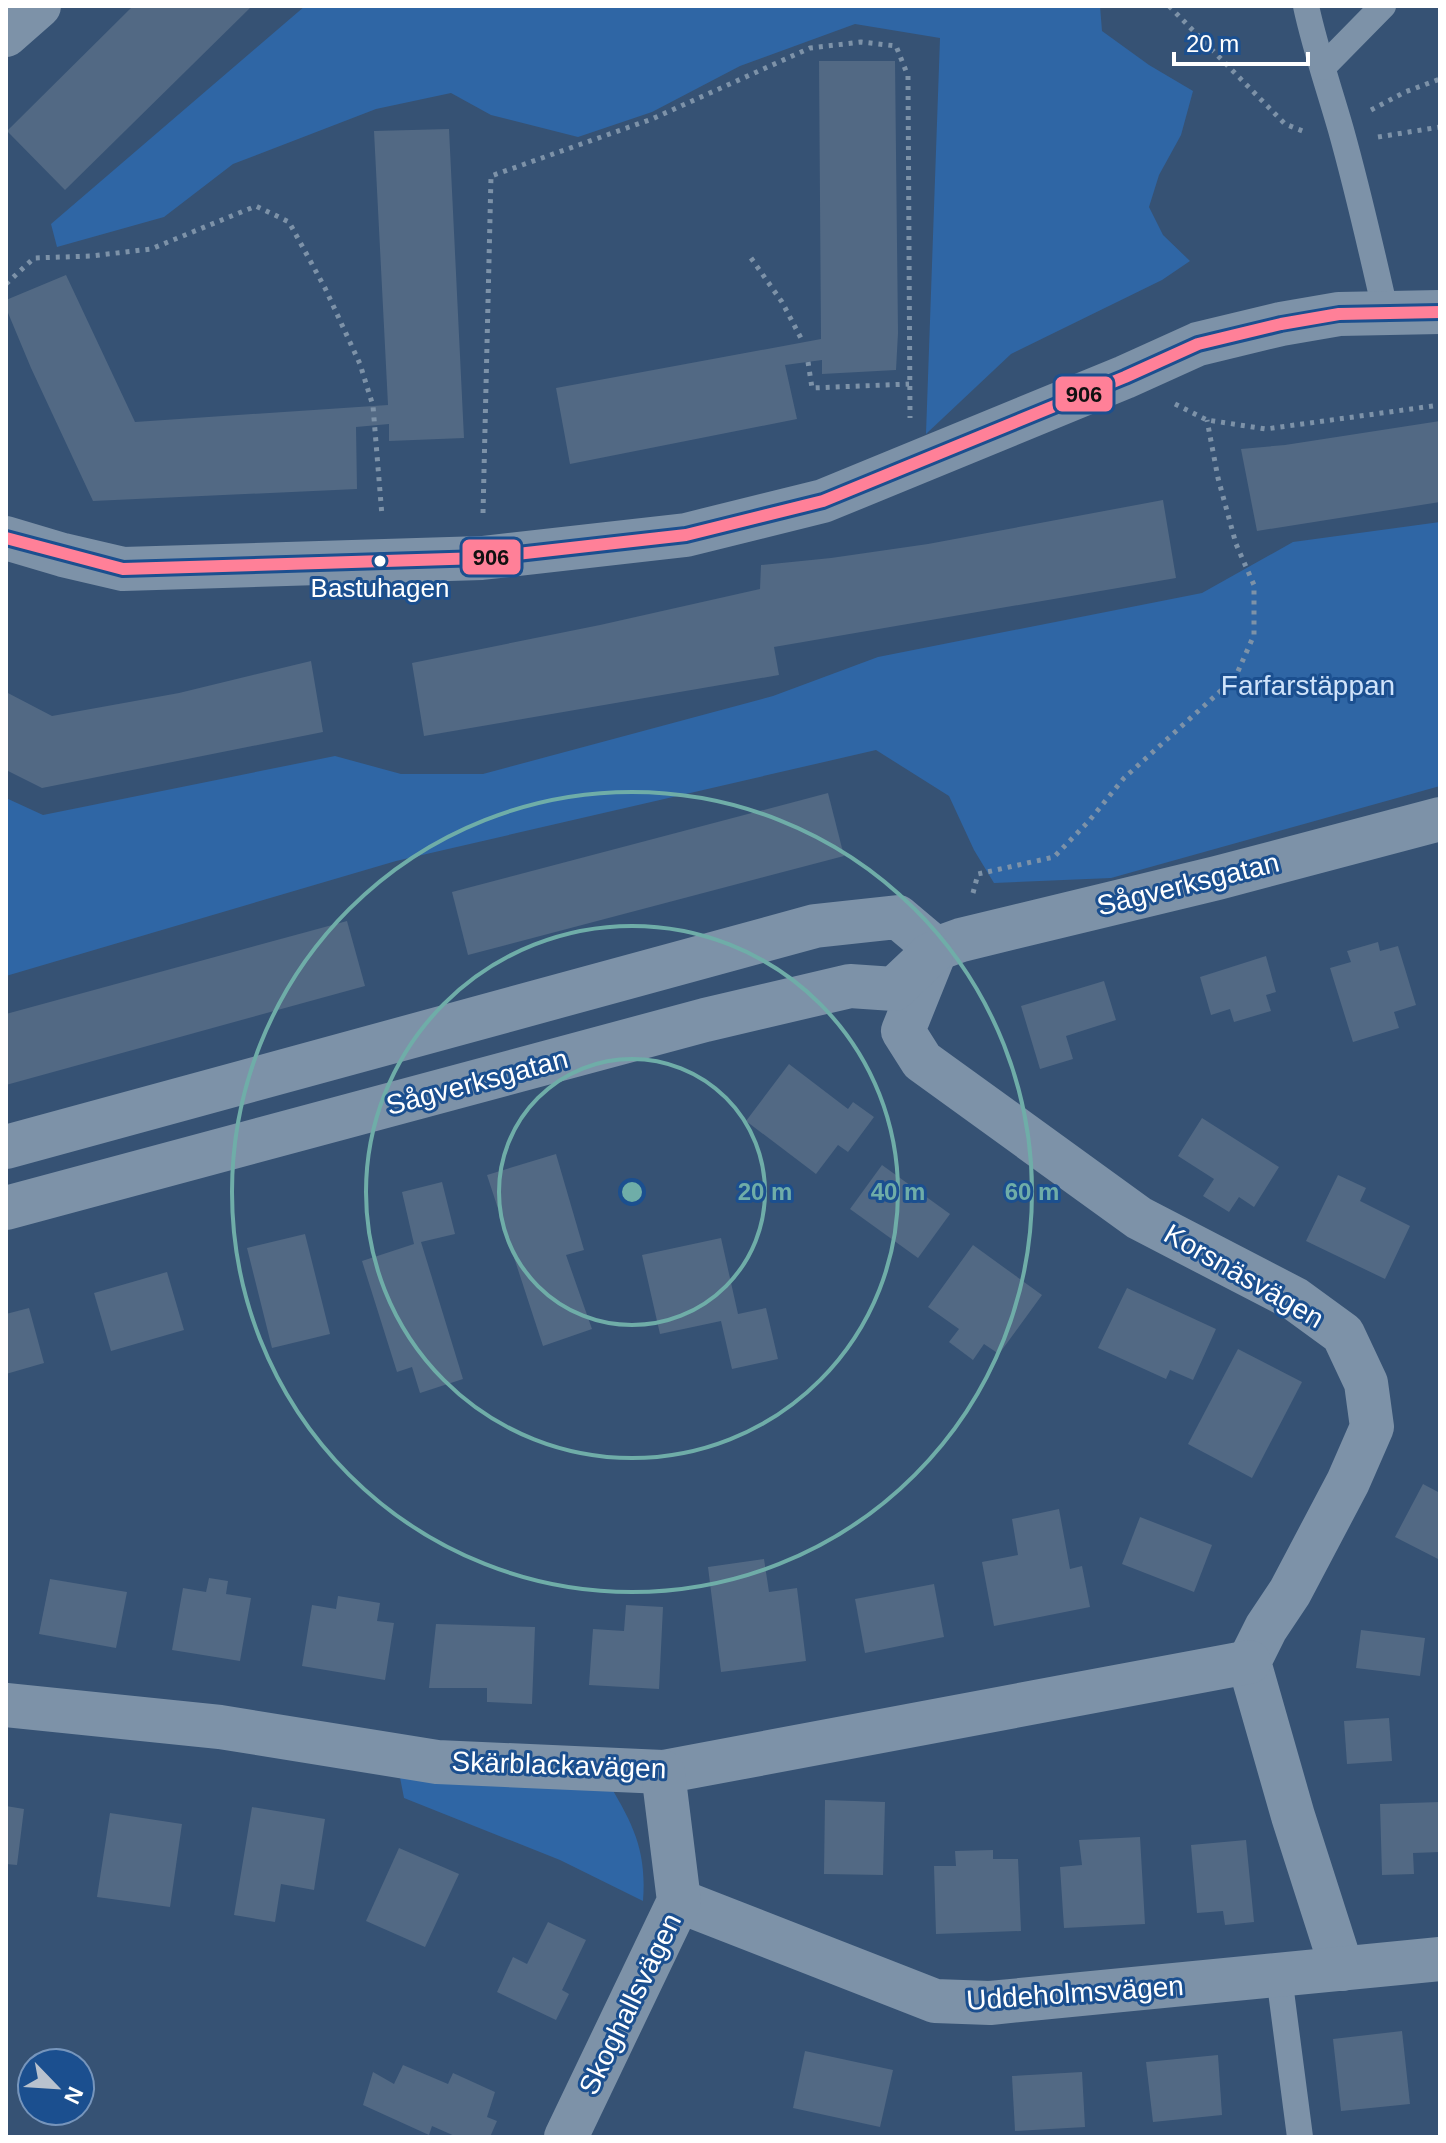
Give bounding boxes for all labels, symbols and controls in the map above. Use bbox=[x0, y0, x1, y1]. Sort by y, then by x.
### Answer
scale bar bbox=[1174, 16, 1308, 66]
text: 20 m bbox=[1186, 30, 1239, 57]
line badge: 906 bbox=[1054, 375, 1114, 413]
text: 906 bbox=[1066, 382, 1102, 407]
line badge: 906 bbox=[461, 538, 522, 576]
text: 906 bbox=[473, 545, 509, 570]
marker: Bastuhagen bbox=[372, 553, 388, 569]
place label: Bastuhagen bbox=[311, 573, 449, 603]
park label: Farfarstäppan bbox=[1221, 670, 1395, 701]
street label: Sågverksgatan bbox=[1094, 846, 1282, 922]
street label: Sågverksgatan bbox=[383, 1043, 571, 1121]
centre of rings bbox=[618, 1178, 646, 1206]
text: 20 m bbox=[738, 1178, 792, 1205]
text: 40 m bbox=[871, 1178, 925, 1205]
text: 60 m bbox=[1005, 1178, 1059, 1205]
street label: Korsnäsvägen bbox=[1159, 1218, 1329, 1334]
street label: Skärblackavägen bbox=[451, 1746, 667, 1784]
street label: Skoghallsvägen bbox=[573, 1908, 687, 2100]
street label: Uddeholmsvägen bbox=[965, 1970, 1185, 2016]
north arrow bbox=[16, 2047, 96, 2127]
text: N bbox=[59, 2083, 88, 2108]

